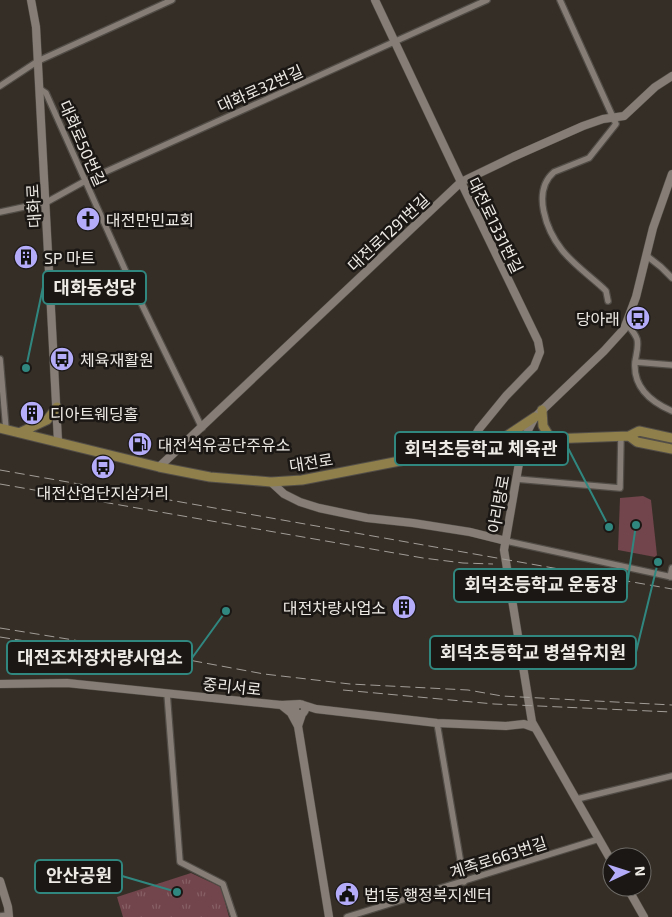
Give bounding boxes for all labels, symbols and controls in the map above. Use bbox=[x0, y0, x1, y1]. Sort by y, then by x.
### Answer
street label: 대화로32번길 bbox=[214, 61, 306, 115]
street label: 대화로50번길 bbox=[56, 97, 110, 189]
street label: 대전로1331번길 bbox=[465, 174, 527, 276]
street label: 대화로 bbox=[22, 183, 44, 229]
street label: 대전로1291번길 bbox=[343, 189, 433, 275]
church icon: 대전만민교회 bbox=[75, 206, 101, 232]
place label: 대전만민교회 bbox=[106, 210, 194, 229]
building icon: SP 마트 bbox=[13, 244, 39, 270]
place label: SP 마트 bbox=[44, 248, 95, 267]
callout: 대화동성당 bbox=[43, 271, 146, 304]
text: 대화동성당 bbox=[54, 276, 136, 298]
bus stop icon: 당아래 bbox=[625, 305, 651, 331]
place label: 당아래 bbox=[576, 309, 620, 328]
bus stop icon: 체육재활원 bbox=[49, 346, 75, 372]
place label: 체육재활원 bbox=[80, 350, 154, 369]
building icon: 디아트웨딩홀 bbox=[19, 400, 45, 426]
place label: 디아트웨딩홀 bbox=[50, 404, 139, 423]
fuel station icon: 대전석유공단주유소 bbox=[127, 431, 153, 457]
callout: 회덕초등학교 체육관 bbox=[395, 432, 568, 465]
place label: 대전석유공단주유소 bbox=[158, 435, 290, 454]
text: 회덕초등학교 체육관 bbox=[405, 437, 558, 459]
street label: 대전로 bbox=[288, 449, 335, 475]
bus stop icon: 대전산업단지삼거리 bbox=[90, 454, 116, 480]
street label: 아리랑로 bbox=[484, 473, 513, 535]
place label: 대전산업단지삼거리 bbox=[37, 483, 169, 502]
callout: 회덕초등학교 운동장 bbox=[454, 569, 627, 602]
text: 회덕초등학교 운동장 bbox=[465, 573, 618, 595]
building icon: 대전차량사업소 bbox=[391, 594, 417, 620]
place label: 대전차량사업소 bbox=[283, 598, 386, 617]
callout: 회덕초등학교 병설유치원 bbox=[430, 636, 636, 669]
callout: 대전조차장차량사업소 bbox=[7, 641, 192, 674]
text: 회덕초등학교 병설유치원 bbox=[440, 641, 626, 663]
text: 대전조차장차량사업소 bbox=[17, 646, 183, 668]
street label: 중리서로 bbox=[202, 673, 263, 699]
street label: 계족로663번길 bbox=[447, 832, 549, 882]
north arrow bbox=[602, 847, 652, 897]
callout: 안산공원 bbox=[35, 860, 122, 893]
text: 안산공원 bbox=[46, 864, 112, 886]
text: N bbox=[632, 865, 649, 877]
public building icon: 법1동 행정복지센터 bbox=[334, 881, 360, 907]
place label: 법1동 행정복지센터 bbox=[364, 885, 492, 904]

